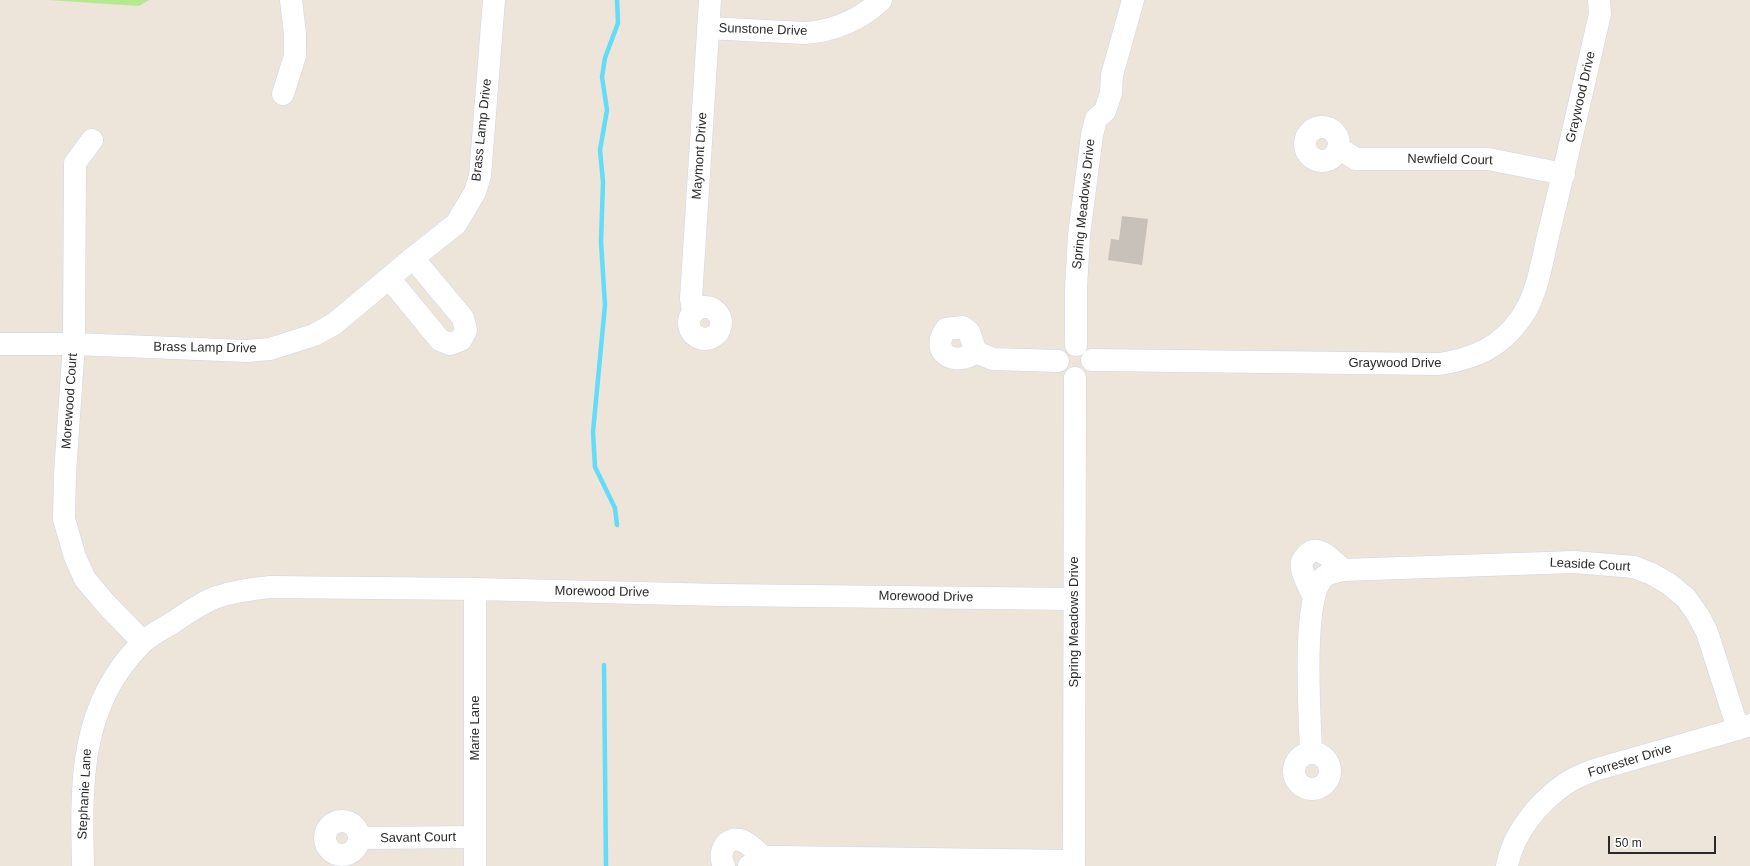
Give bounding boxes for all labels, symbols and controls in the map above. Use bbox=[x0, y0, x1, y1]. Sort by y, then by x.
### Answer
street label: Sunstone Drive bbox=[718, 21, 808, 39]
street label: Graywood Drive bbox=[1563, 50, 1599, 144]
street label: Brass Lamp Drive bbox=[469, 78, 495, 182]
street label: Maymont Drive bbox=[689, 112, 711, 200]
street label: Spring Meadows Drive bbox=[1069, 138, 1099, 270]
street label: Newfield Court bbox=[1407, 151, 1493, 169]
street label: Brass Lamp Drive bbox=[153, 339, 257, 357]
street label: Morewood Court bbox=[59, 353, 81, 449]
street label: Graywood Drive bbox=[1348, 355, 1442, 371]
street label: Leaside Court bbox=[1549, 555, 1631, 575]
street label: Spring Meadows Drive bbox=[1066, 557, 1082, 687]
street label: Morewood Drive bbox=[555, 583, 649, 601]
street label: Morewood Drive bbox=[879, 588, 973, 606]
street label: Marie Lane bbox=[467, 695, 483, 761]
street label: Forrester Drive bbox=[1586, 741, 1674, 781]
street label: Stephanie Lane bbox=[75, 748, 95, 840]
scale bar bbox=[1610, 828, 1718, 854]
street label: Savant Court bbox=[380, 830, 456, 846]
text: 50 m bbox=[1615, 836, 1642, 850]

